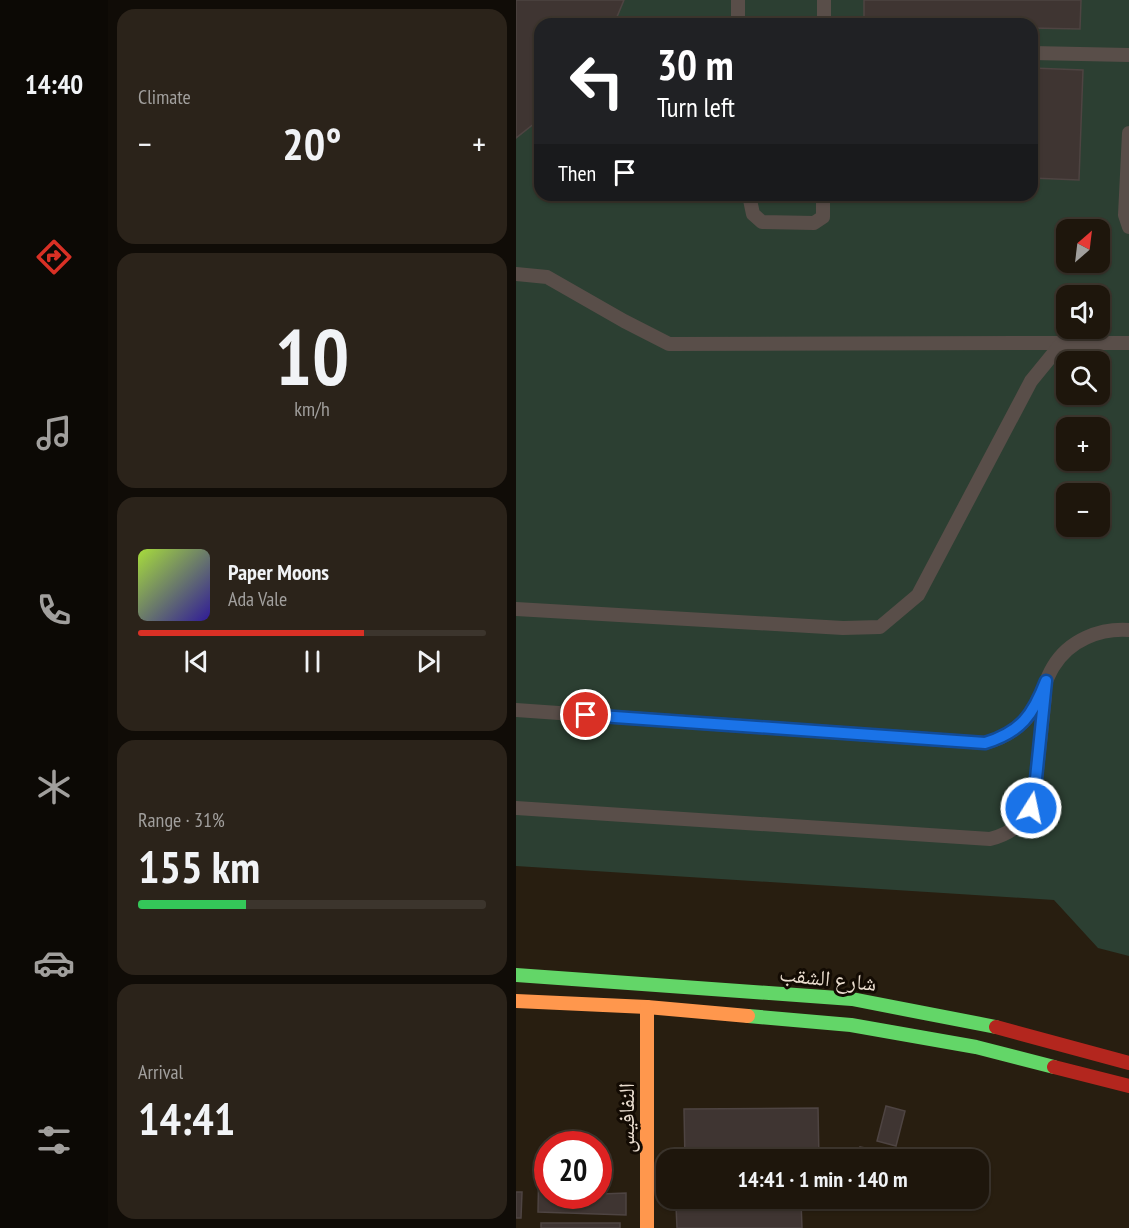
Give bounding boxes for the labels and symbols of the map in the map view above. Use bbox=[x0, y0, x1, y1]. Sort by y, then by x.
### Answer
north arrow bbox=[1056, 219, 1110, 273]
pin bbox=[560, 689, 611, 740]
position arrow bbox=[999, 776, 1063, 840]
street label: شارع الشقب bbox=[778, 959, 878, 997]
street label: النفافيس bbox=[612, 1083, 640, 1153]
speed limit sign: 20 bbox=[534, 1131, 612, 1209]

